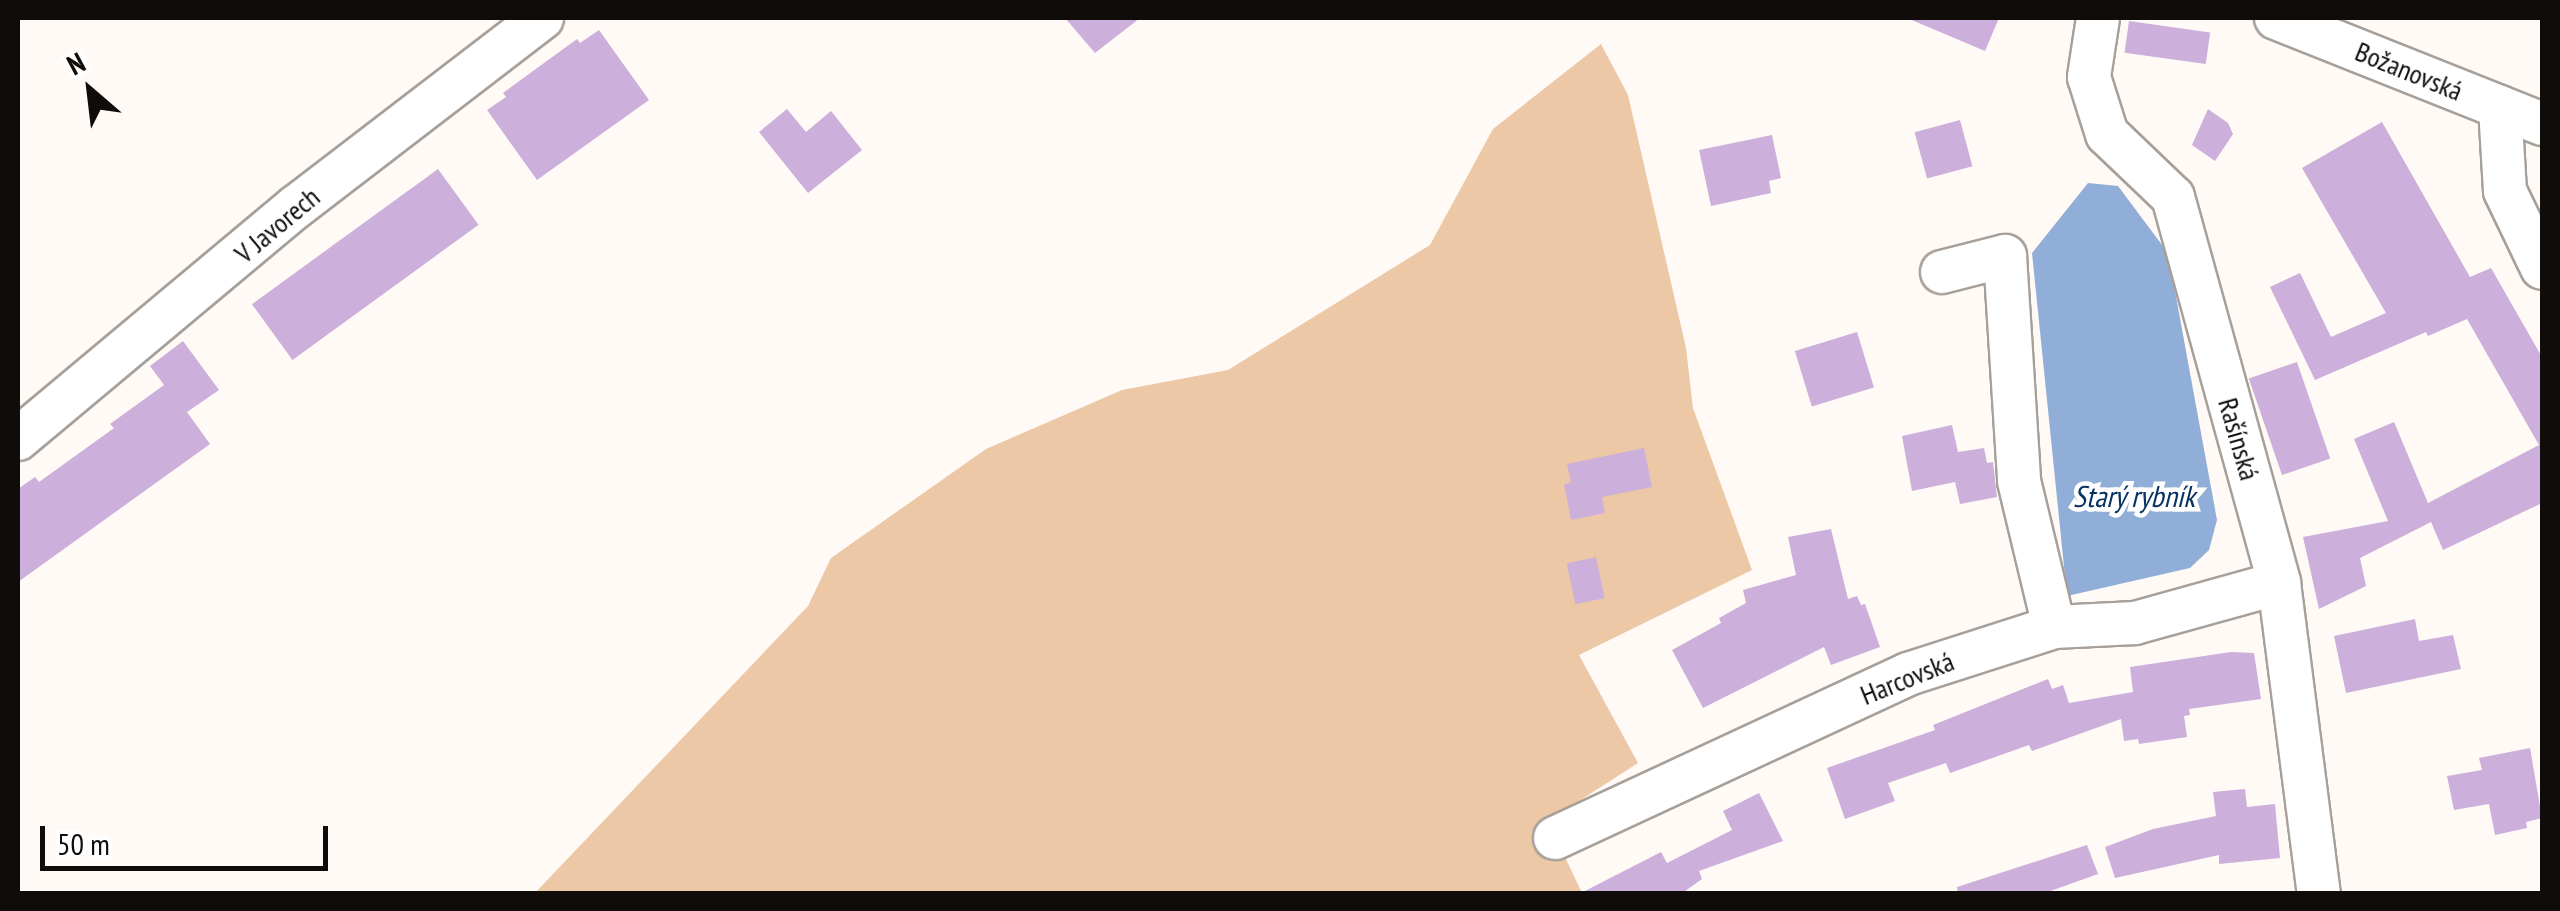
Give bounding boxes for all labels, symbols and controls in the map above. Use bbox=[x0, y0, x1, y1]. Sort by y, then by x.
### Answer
street label: Božanovská bbox=[2350, 34, 2468, 108]
north arrow bbox=[40, 40, 140, 140]
text: N bbox=[60, 43, 91, 83]
street label: V Javorech bbox=[227, 180, 327, 270]
street label: Rašínská bbox=[2211, 394, 2267, 484]
water label: Starý rybník bbox=[2073, 478, 2195, 514]
street label: Harcovská bbox=[1855, 644, 1959, 712]
scale bar bbox=[45, 806, 332, 868]
text: 50 m bbox=[57, 824, 110, 863]

